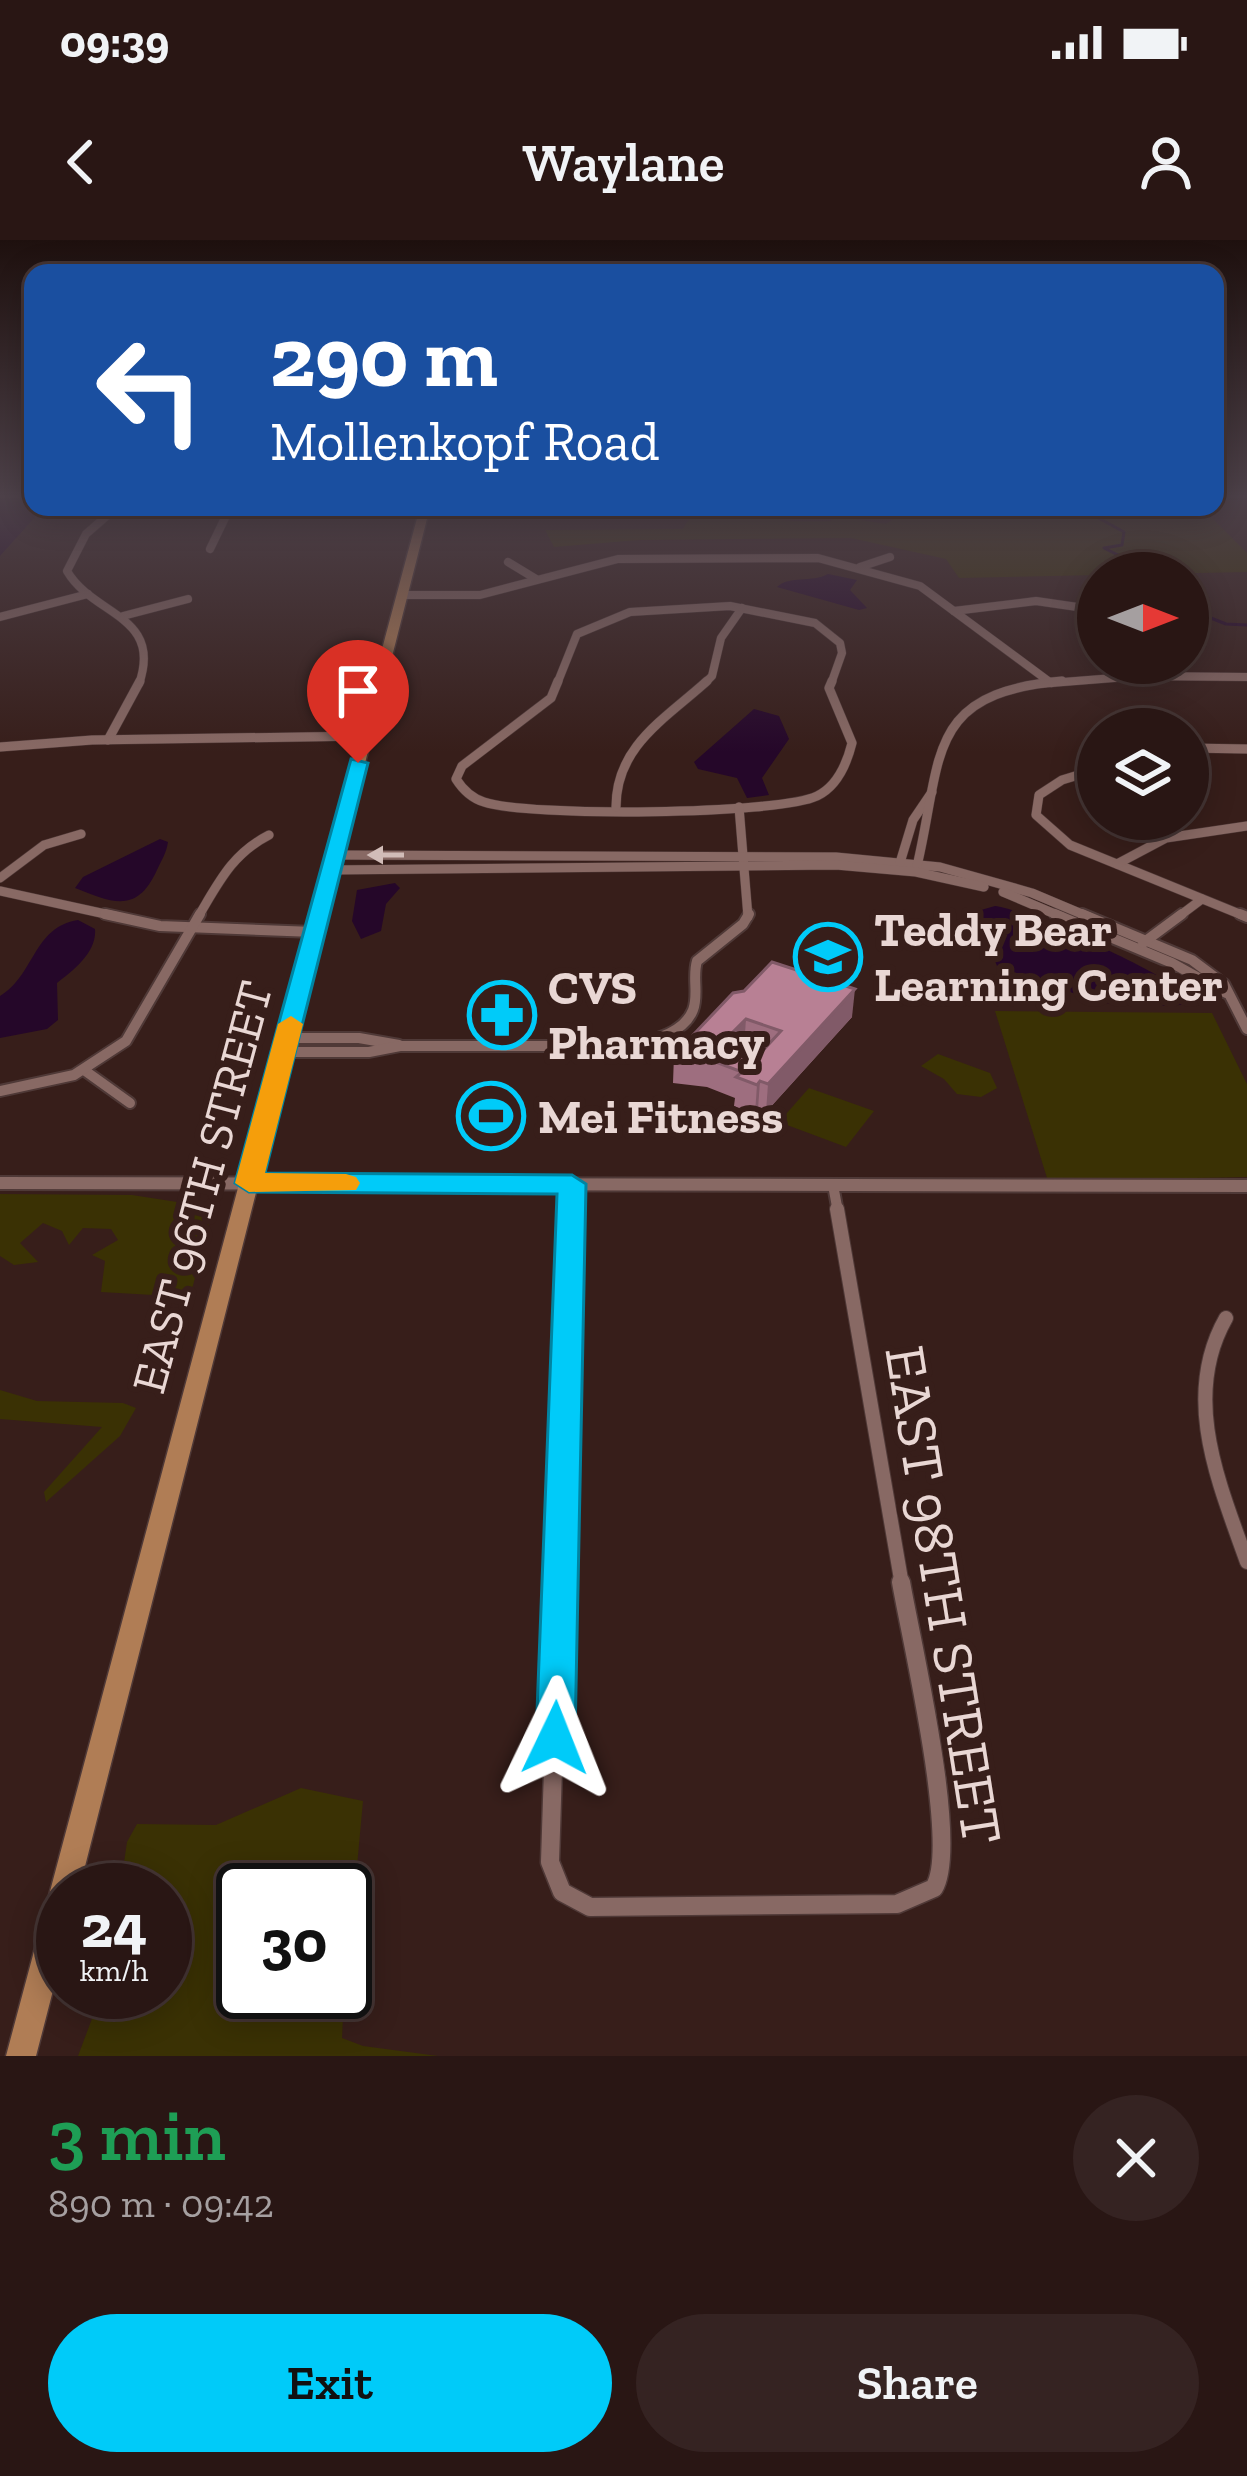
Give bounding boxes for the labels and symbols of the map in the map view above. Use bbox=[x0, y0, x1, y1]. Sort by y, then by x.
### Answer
north arrow bbox=[1077, 552, 1209, 684]
pin bbox=[307, 640, 409, 763]
one-way arrow bbox=[366, 845, 404, 865]
place label: Teddy Bear Learning Center bbox=[874, 901, 1223, 1013]
school or university icon: Teddy Bear Learning Center bbox=[793, 922, 863, 992]
place label: CVS Pharmacy bbox=[548, 959, 765, 1071]
street label: EAST 96TH STREET bbox=[120, 975, 284, 1399]
pharmacy icon: CVS Pharmacy bbox=[467, 980, 537, 1050]
sports icon: Mei Fitness bbox=[456, 1081, 526, 1151]
place label: Mei Fitness bbox=[538, 1088, 783, 1145]
street label: EAST 98TH STREET bbox=[871, 1341, 1017, 1849]
position arrow bbox=[492, 1675, 618, 1801]
speed limit sign: 30 bbox=[216, 1863, 372, 2019]

